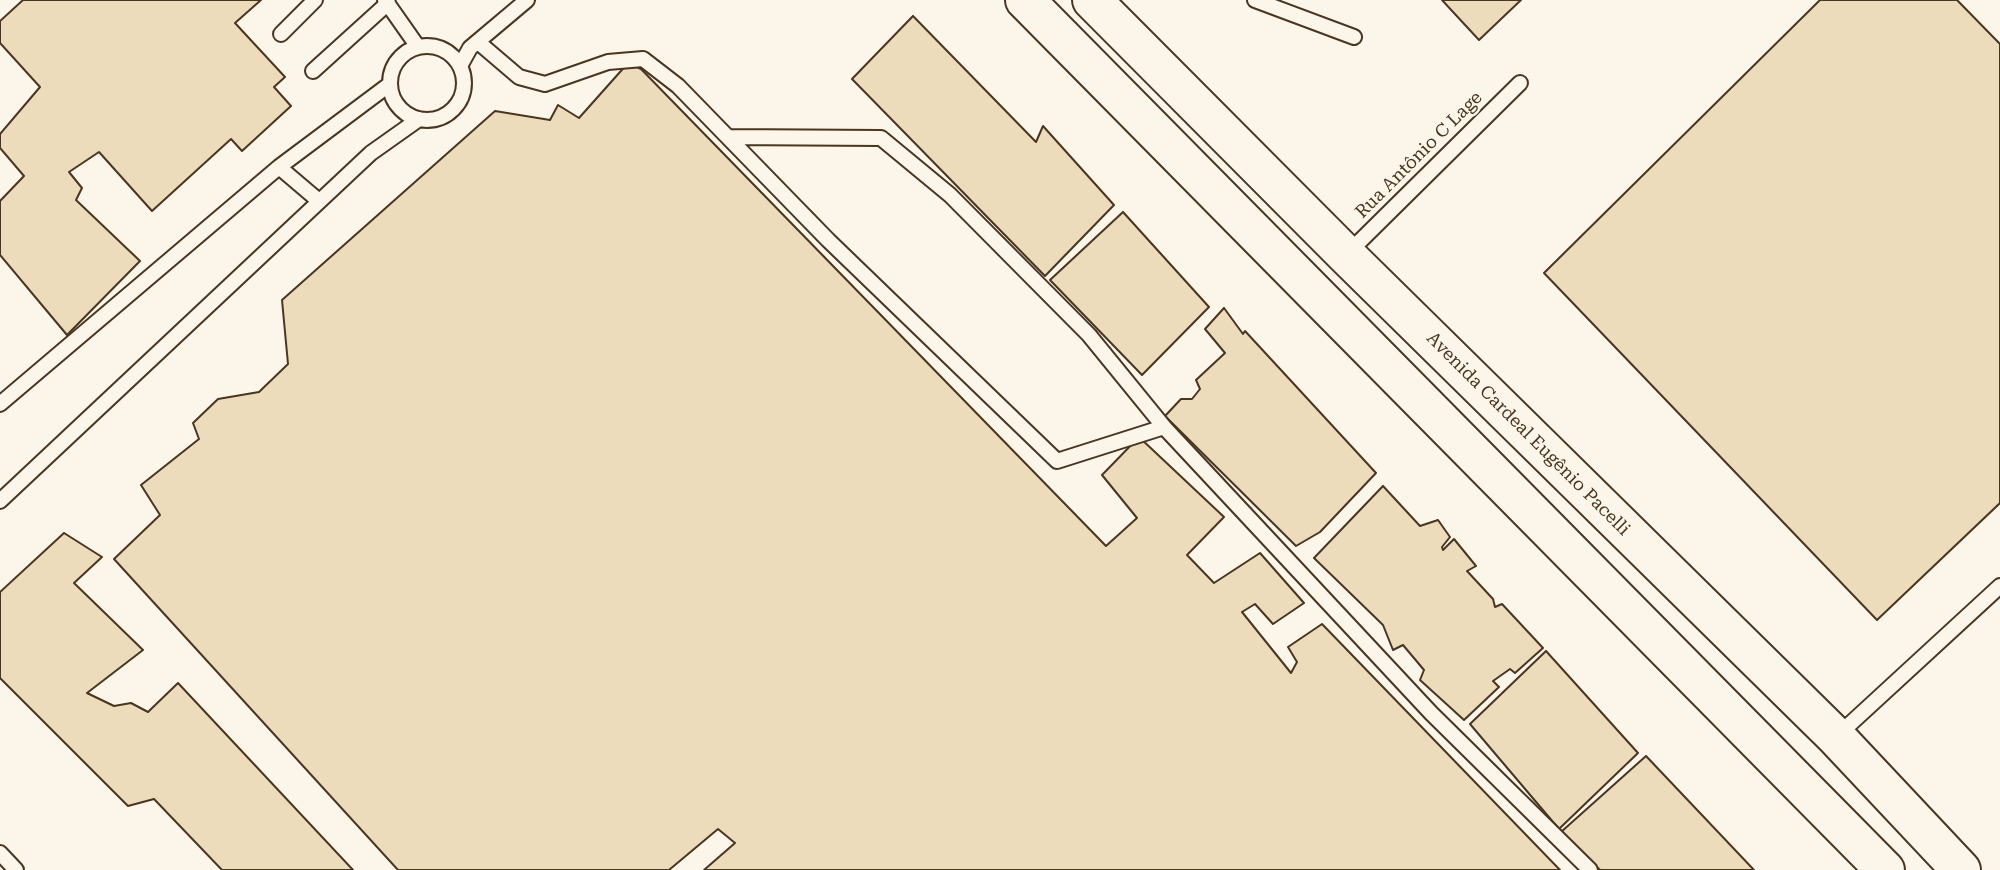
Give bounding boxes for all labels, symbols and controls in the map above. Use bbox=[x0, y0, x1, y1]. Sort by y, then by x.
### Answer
street label: Rua Antônio C Lage bbox=[1351, 87, 1487, 223]
street label: Avenida Cardeal Eugênio Pacelli bbox=[1422, 328, 1634, 540]

